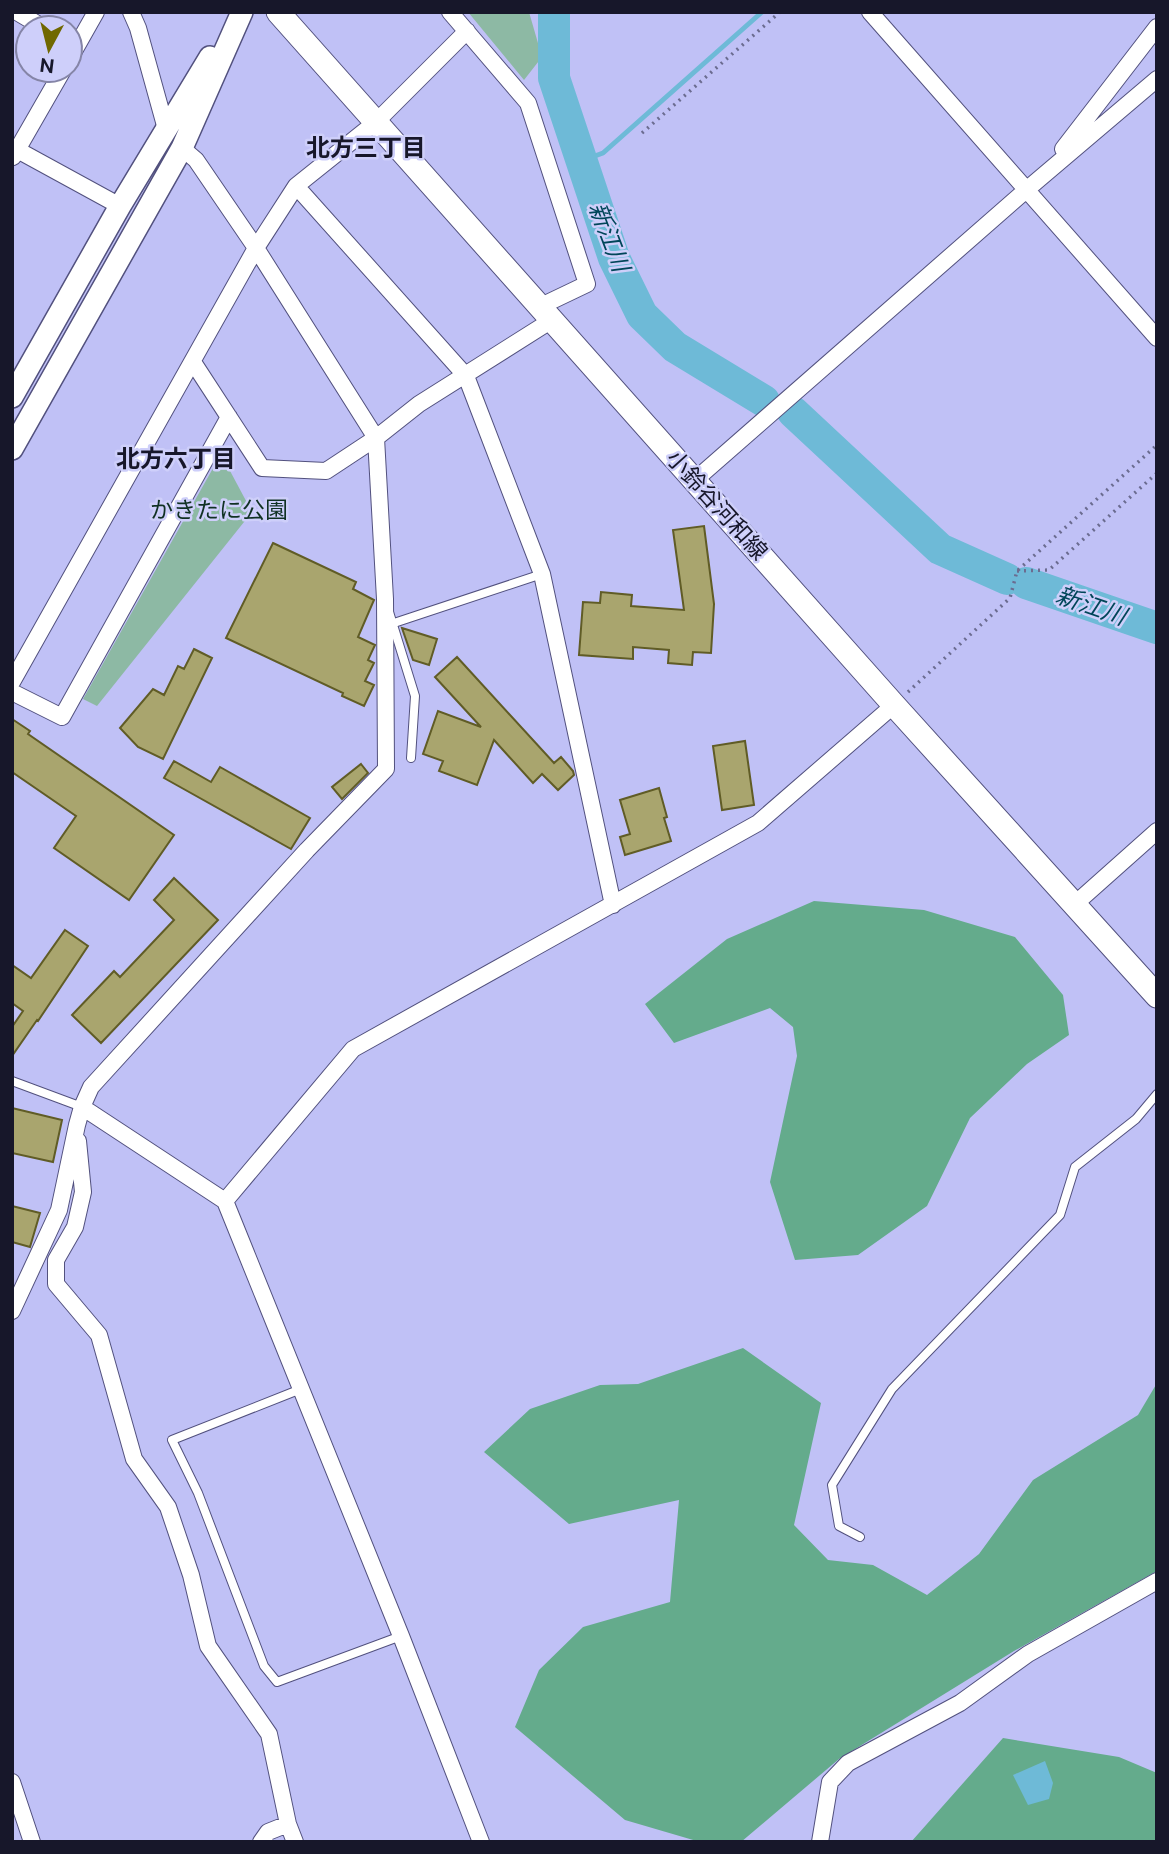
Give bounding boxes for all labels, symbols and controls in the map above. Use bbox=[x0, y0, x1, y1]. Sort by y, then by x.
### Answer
north arrow bbox=[14, 14, 84, 84]
text: N bbox=[38, 54, 56, 78]
district label: 北方三丁目 bbox=[306, 133, 426, 161]
water label: 新江川 bbox=[584, 198, 637, 278]
district label: 北方六丁目 bbox=[116, 444, 236, 472]
street label: 小鈴谷河和線 bbox=[661, 444, 774, 565]
park label: かきたに公園 bbox=[150, 496, 288, 523]
water label: 新江川 bbox=[1053, 580, 1133, 631]

